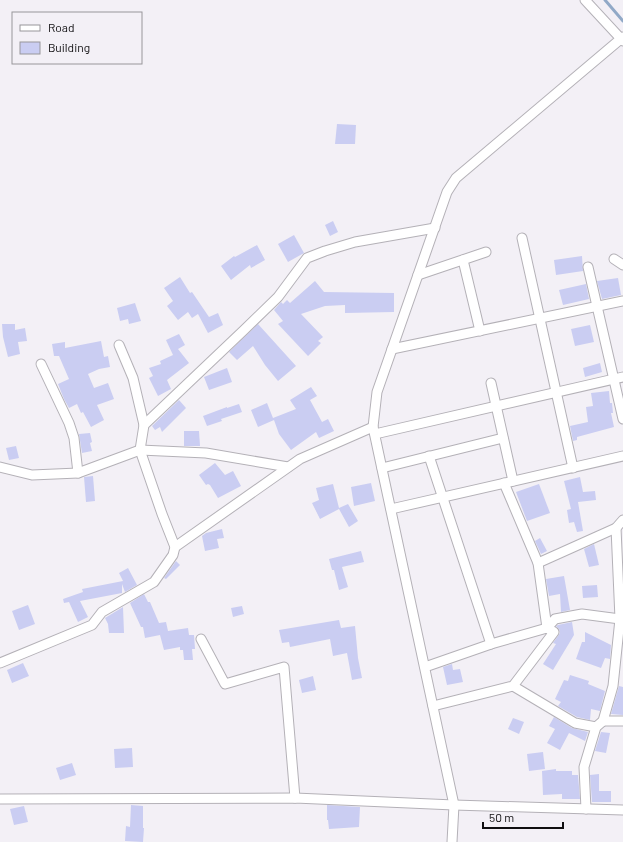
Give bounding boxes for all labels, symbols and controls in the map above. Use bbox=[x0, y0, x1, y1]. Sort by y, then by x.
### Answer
legend bbox=[12, 12, 142, 64]
text: Road bbox=[48, 20, 75, 34]
text: Building bbox=[48, 40, 90, 54]
scale bar bbox=[483, 804, 563, 830]
text: 50 m bbox=[489, 810, 514, 824]

